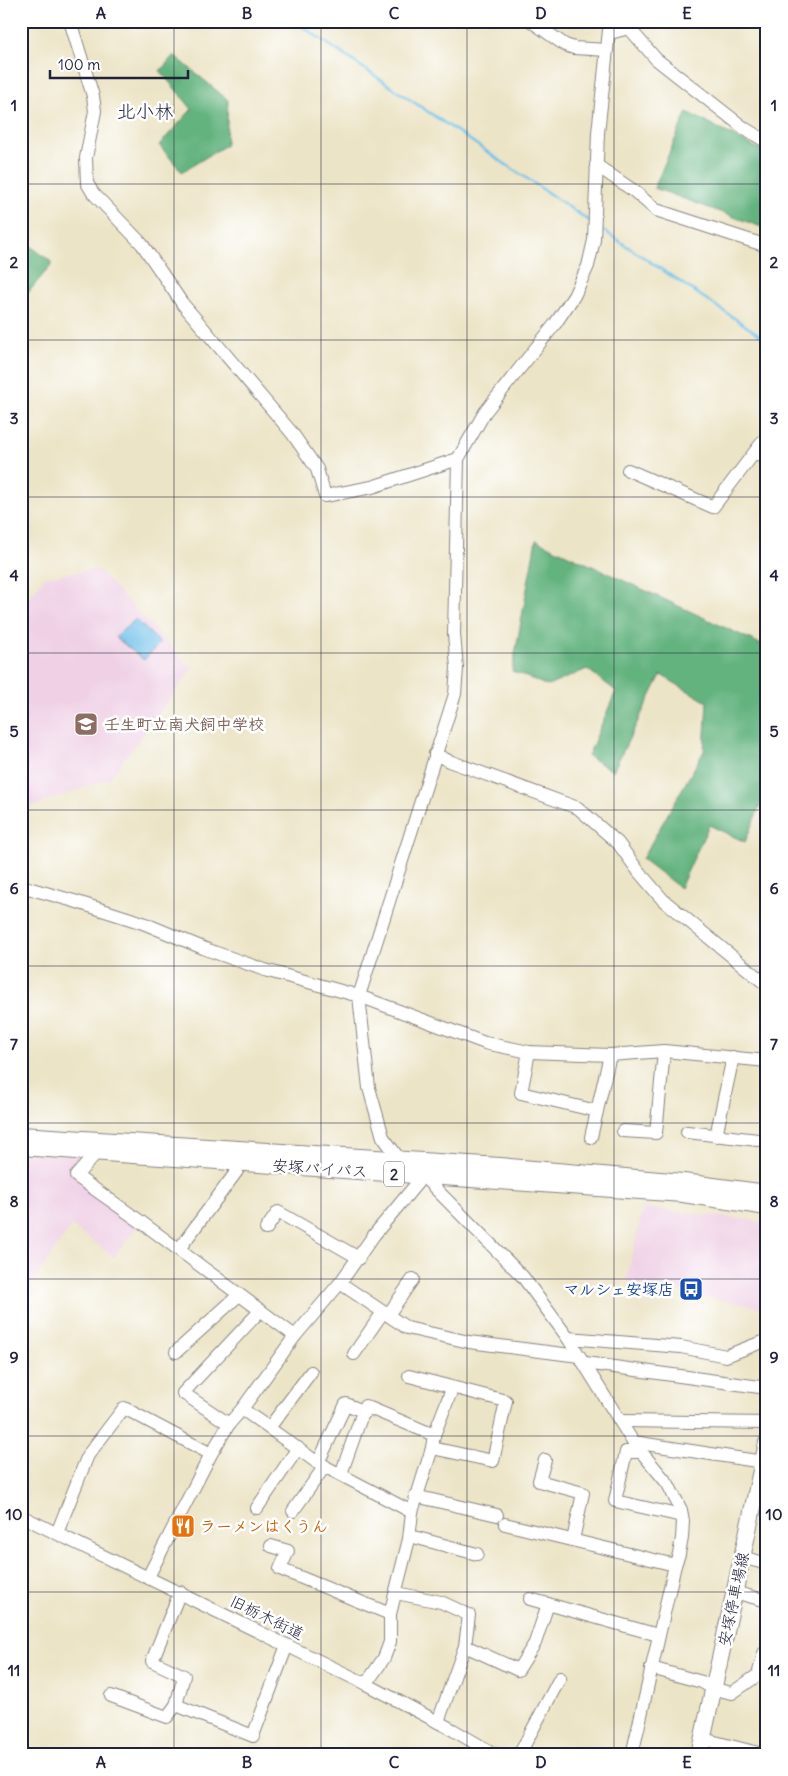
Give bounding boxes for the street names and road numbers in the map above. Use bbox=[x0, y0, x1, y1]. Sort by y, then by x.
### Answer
street label: 安塚バイパス bbox=[272, 1155, 368, 1181]
road number: 2 bbox=[384, 1162, 404, 1186]
street label: 安塚停車場線 bbox=[713, 1550, 753, 1648]
street label: 旧栃木街道 bbox=[227, 1590, 307, 1644]

